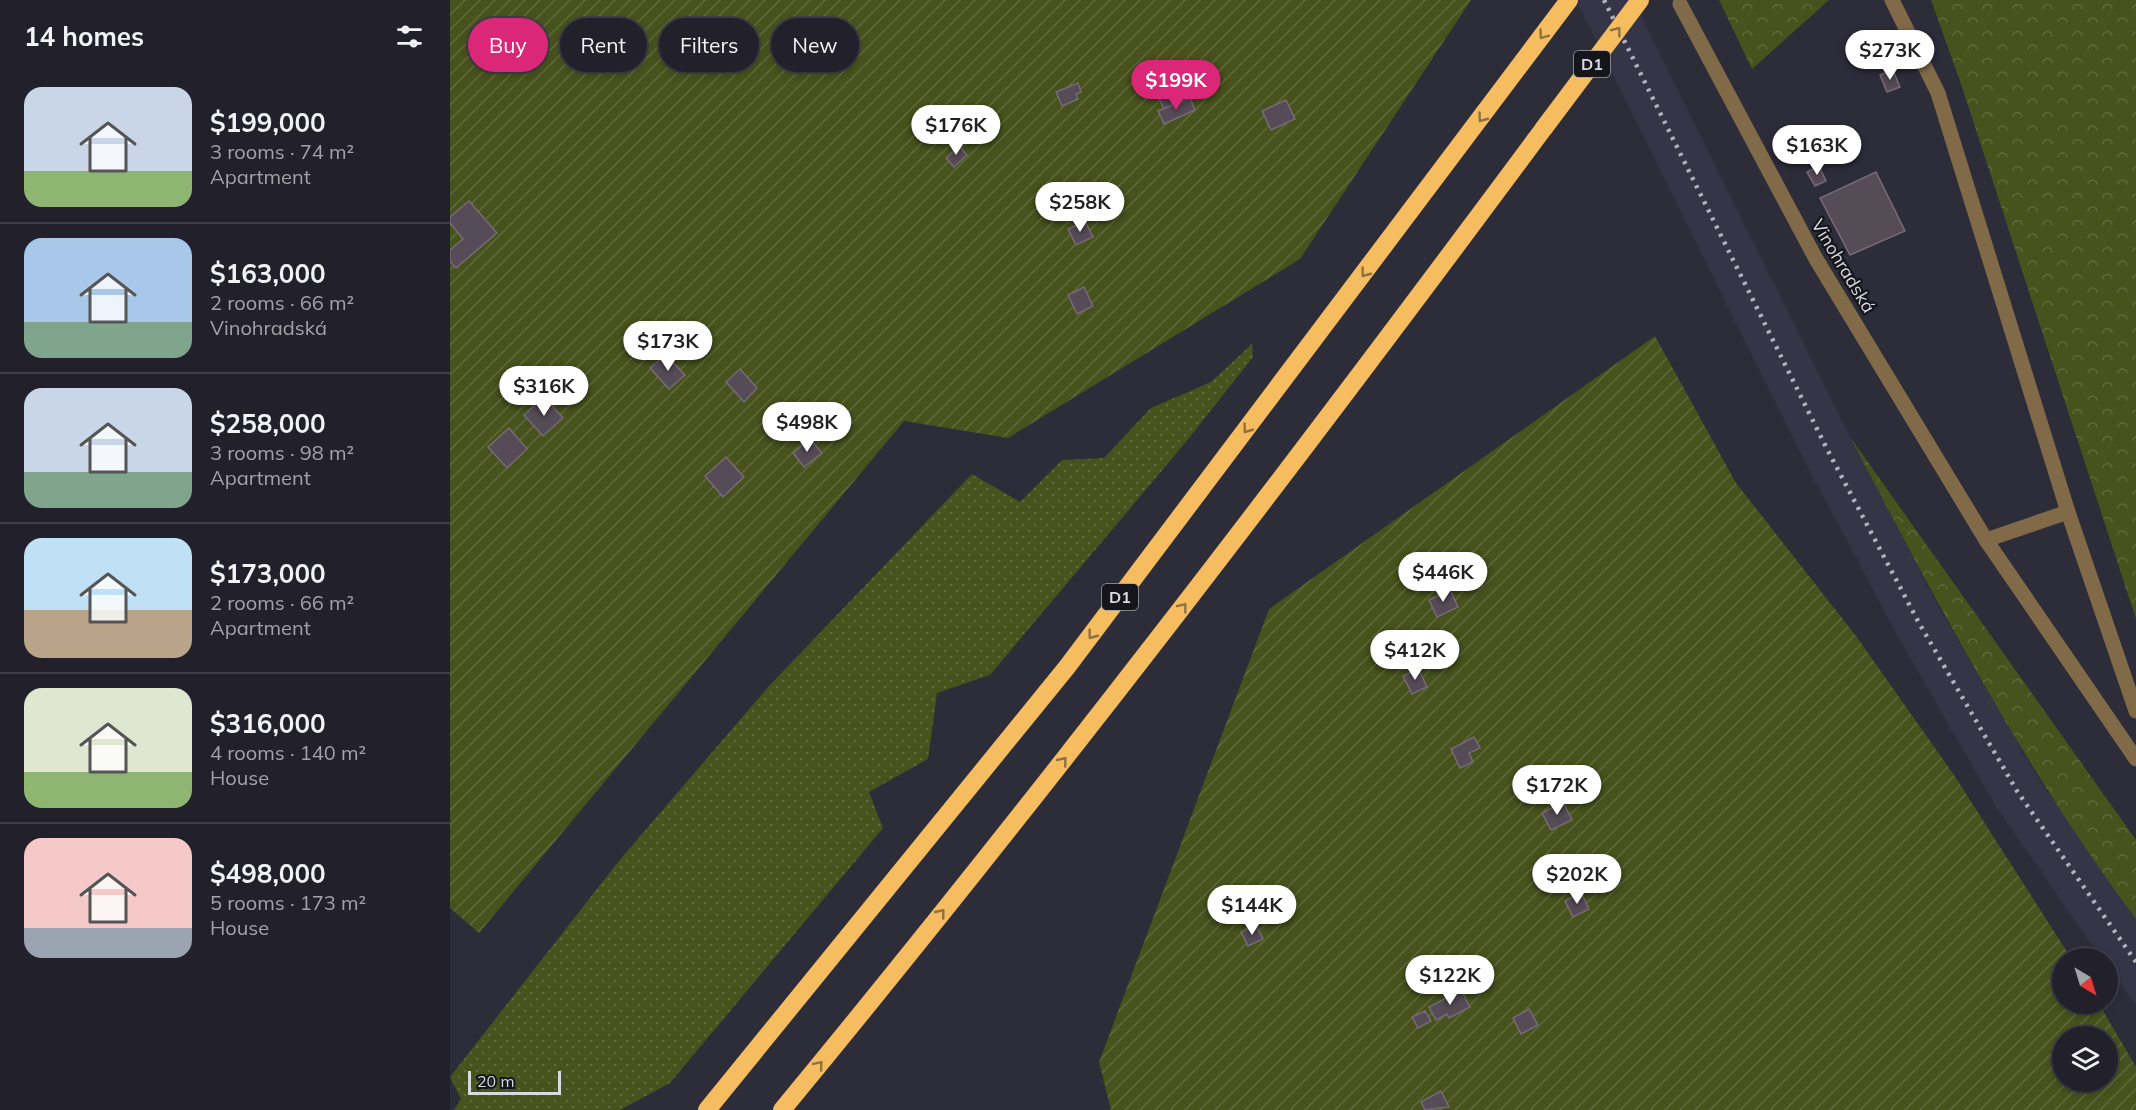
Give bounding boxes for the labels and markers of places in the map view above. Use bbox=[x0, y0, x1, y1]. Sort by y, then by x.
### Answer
pin: $273K bbox=[1848, 30, 1932, 81]
pin: $199K bbox=[1134, 60, 1218, 111]
pin: $176K bbox=[914, 105, 998, 156]
pin: $163K bbox=[1775, 125, 1859, 176]
pin: $258K bbox=[1038, 182, 1122, 233]
pin: $173K bbox=[626, 321, 710, 372]
pin: $316K bbox=[502, 366, 586, 417]
pin: $498K bbox=[765, 402, 849, 453]
pin: $446K bbox=[1401, 552, 1485, 603]
pin: $412K bbox=[1373, 630, 1457, 681]
pin: $172K bbox=[1515, 765, 1599, 816]
pin: $202K bbox=[1535, 854, 1619, 905]
pin: $144K bbox=[1210, 885, 1294, 936]
pin: $122K bbox=[1408, 955, 1492, 1006]

